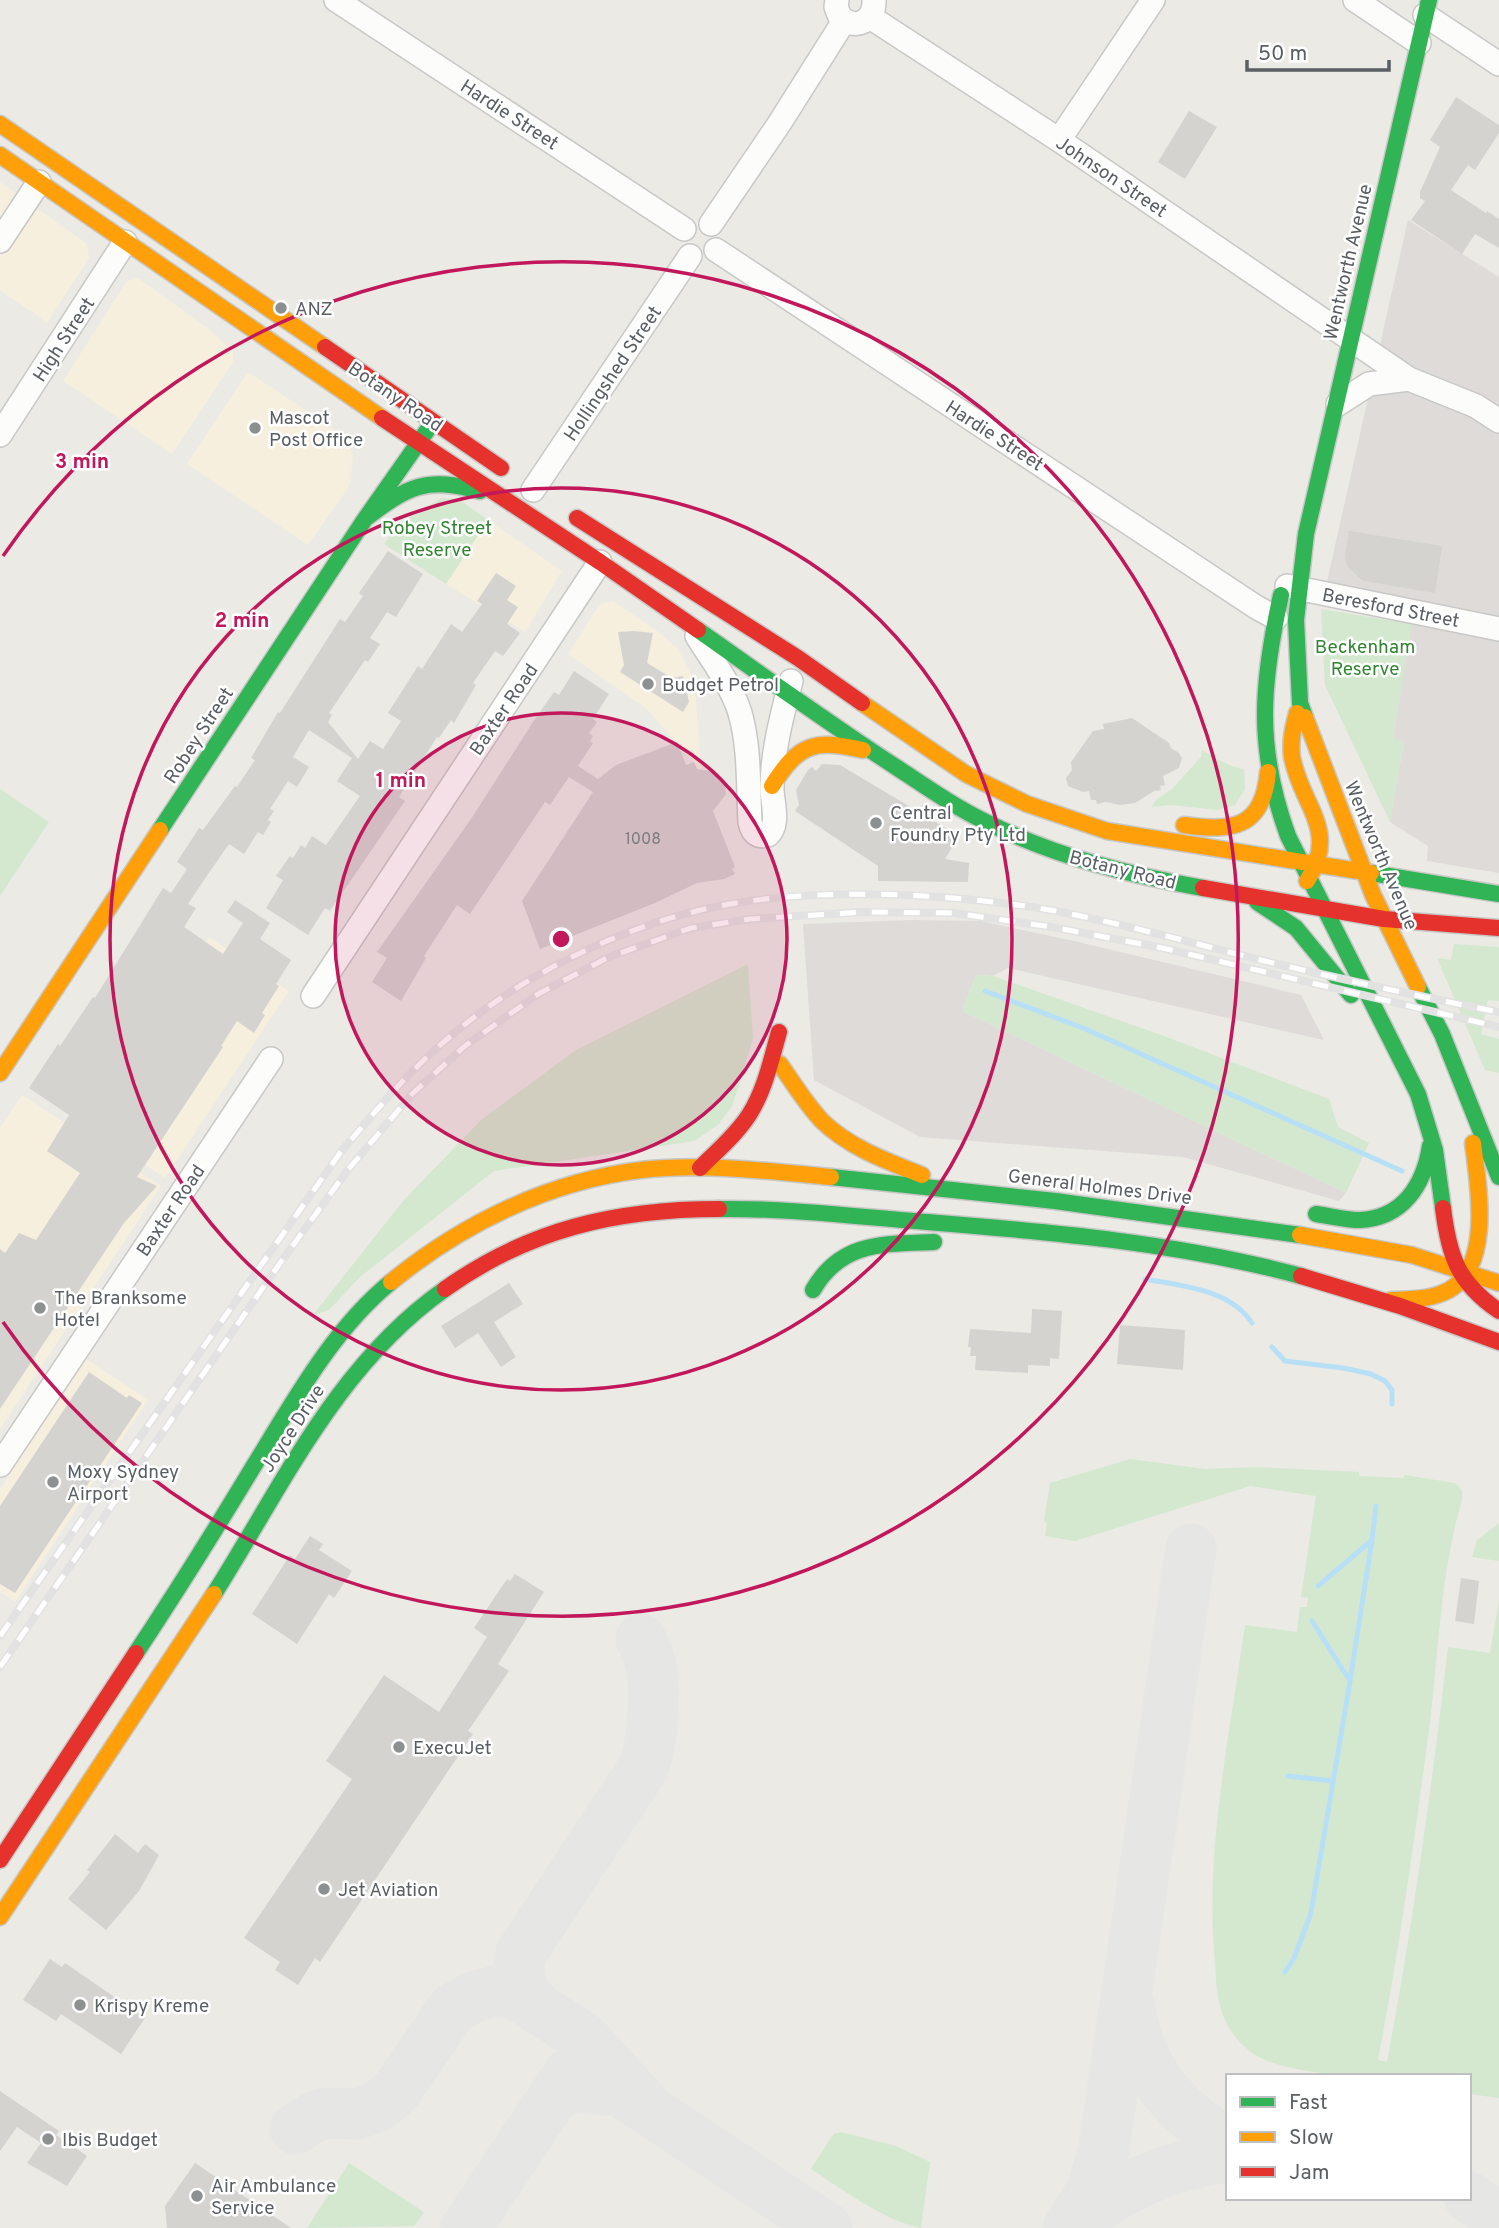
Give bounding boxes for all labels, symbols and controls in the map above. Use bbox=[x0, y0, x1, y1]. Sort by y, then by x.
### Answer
scale bar bbox=[1247, 28, 1389, 72]
text: 50 m bbox=[1258, 41, 1307, 68]
street label: Hardie Street bbox=[455, 75, 563, 156]
street label: Johnson Street bbox=[1051, 132, 1171, 224]
street label: Wentworth Avenue bbox=[1319, 182, 1379, 343]
street label: High Street bbox=[28, 293, 101, 387]
place label: ANZ bbox=[295, 298, 333, 322]
marker: ANZ bbox=[273, 300, 289, 316]
street label: Hollingshed Street bbox=[559, 302, 668, 446]
street label: Botany Road bbox=[343, 357, 447, 438]
street label: Hardie Street bbox=[940, 396, 1048, 477]
place label: Mascot Post Office bbox=[269, 407, 363, 453]
marker: Mascot Post Office bbox=[247, 420, 263, 436]
text: 3 min bbox=[55, 449, 109, 476]
park label: Robey Street Reserve bbox=[382, 517, 492, 563]
street label: Beresford Street bbox=[1320, 584, 1461, 634]
text: 2 min bbox=[215, 608, 269, 635]
park label: Beckenham Reserve bbox=[1315, 636, 1415, 682]
street label: Baxter Road bbox=[465, 660, 544, 761]
place label: Budget Petrol bbox=[662, 674, 779, 698]
marker: Budget Petrol bbox=[640, 676, 656, 692]
street label: Robey Street bbox=[160, 683, 240, 789]
text: 1 min bbox=[376, 768, 426, 795]
street label: Wentworth Avenue bbox=[1338, 778, 1422, 934]
place label: Central Foundry Pty Ltd bbox=[890, 802, 1026, 848]
marker: Central Foundry Pty Ltd bbox=[868, 815, 884, 831]
house number: 1008 bbox=[625, 830, 661, 850]
street label: Botany Road bbox=[1067, 846, 1179, 896]
centre of rings bbox=[549, 927, 573, 951]
street label: Baxter Road bbox=[132, 1161, 211, 1262]
street label: General Holmes Drive bbox=[1006, 1165, 1193, 1211]
place label: The Branksome Hotel bbox=[54, 1287, 187, 1333]
marker: The Branksome Hotel bbox=[32, 1300, 48, 1316]
street label: Joyce Drive bbox=[256, 1381, 331, 1478]
place label: Moxy Sydney Airport bbox=[67, 1461, 179, 1507]
marker: Moxy Sydney Airport bbox=[45, 1474, 61, 1490]
place label: ExecuJet bbox=[413, 1737, 492, 1761]
marker: ExecuJet bbox=[391, 1739, 407, 1755]
place label: Jet Aviation bbox=[338, 1879, 438, 1903]
marker: Jet Aviation bbox=[316, 1881, 332, 1897]
place label: Krispy Kreme bbox=[94, 1995, 209, 2019]
marker: Krispy Kreme bbox=[72, 1997, 88, 2013]
legend bbox=[1226, 2074, 1471, 2200]
text: Fast bbox=[1289, 2090, 1328, 2117]
text: Slow bbox=[1289, 2125, 1334, 2152]
place label: Ibis Budget bbox=[62, 2129, 158, 2153]
marker: Ibis Budget bbox=[40, 2131, 56, 2147]
text: Jam bbox=[1289, 2160, 1330, 2187]
place label: Air Ambulance Service bbox=[211, 2175, 336, 2221]
marker: Air Ambulance Service bbox=[189, 2188, 205, 2204]

